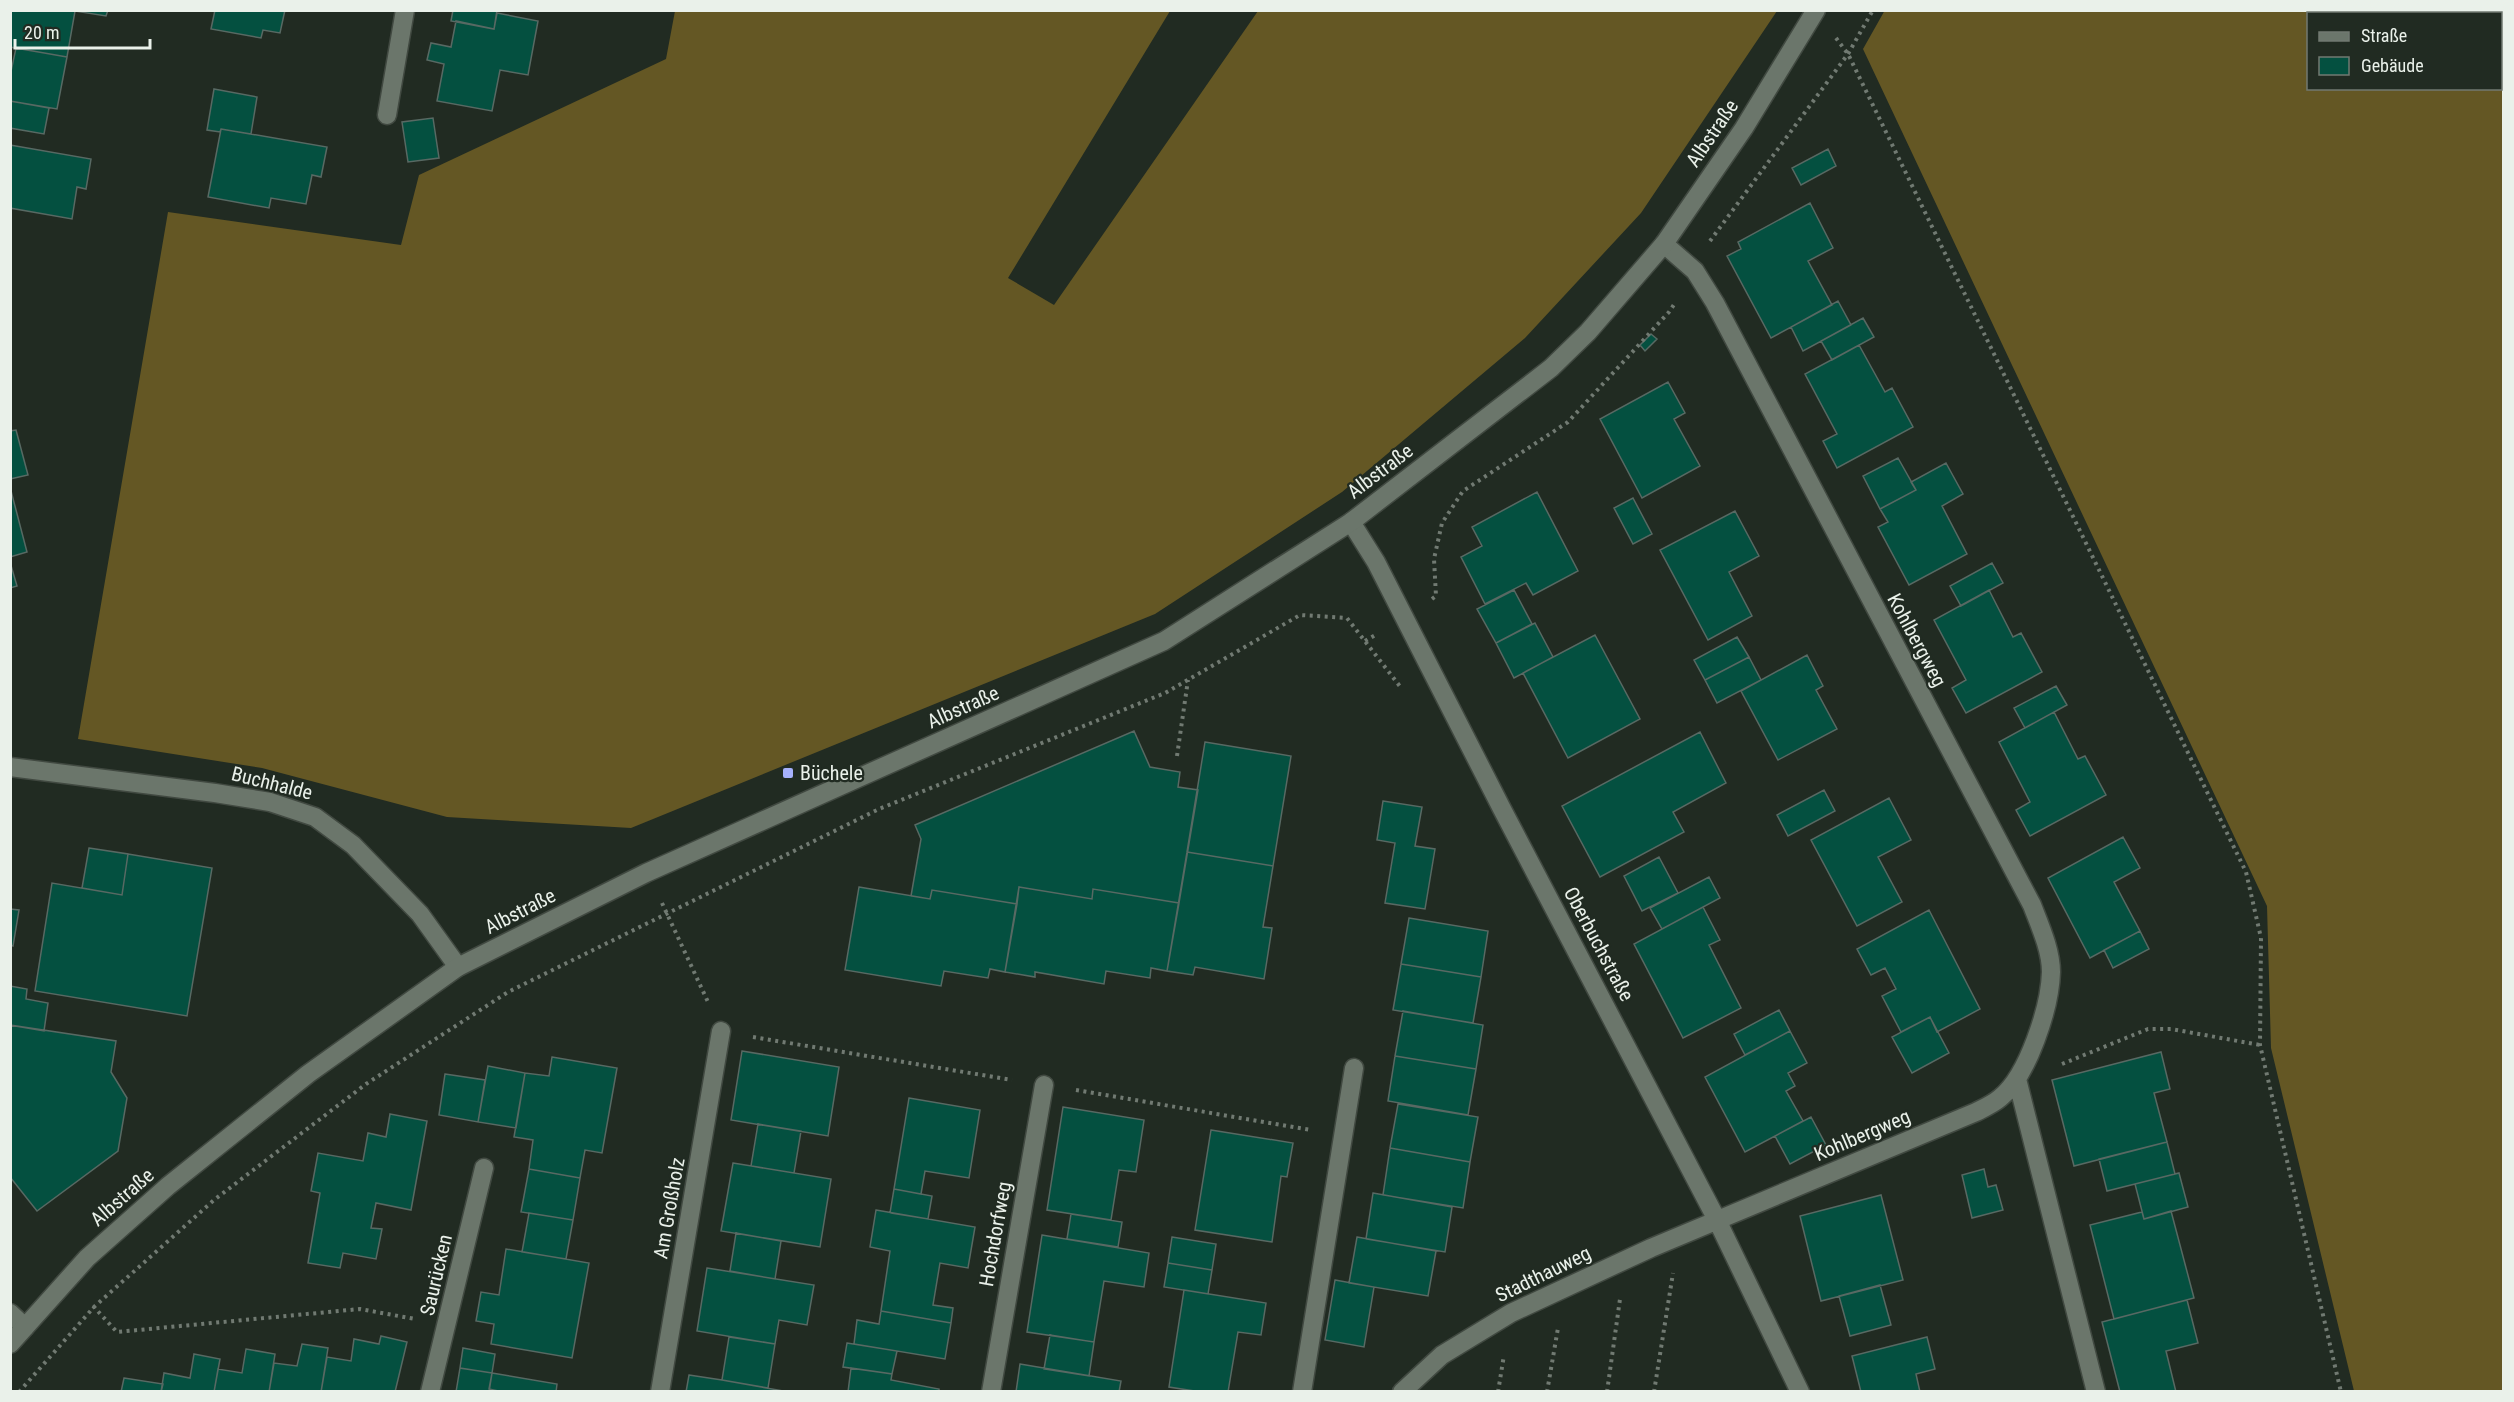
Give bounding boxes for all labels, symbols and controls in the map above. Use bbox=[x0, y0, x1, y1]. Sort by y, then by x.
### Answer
scale bar bbox=[15, 12, 150, 50]
legend bbox=[2307, 12, 2502, 90]
text: 20 m bbox=[24, 22, 59, 43]
text: Straße bbox=[2361, 25, 2407, 46]
text: Gebäude bbox=[2361, 55, 2424, 76]
street label: Albstraße bbox=[1681, 95, 1743, 171]
street label: Albstraße bbox=[1342, 439, 1418, 503]
street label: Kohlbergweg bbox=[1882, 589, 1952, 691]
street label: Albstraße bbox=[923, 681, 1003, 733]
street label: Buchhalde bbox=[229, 761, 315, 805]
place label: Büchele bbox=[800, 761, 863, 785]
marker: Büchele bbox=[781, 766, 795, 780]
street label: Albstraße bbox=[481, 883, 559, 939]
street label: Oberbuchstraße bbox=[1559, 883, 1639, 1005]
street label: Kohlbergweg bbox=[1810, 1104, 1914, 1166]
street label: Am Großholz bbox=[648, 1155, 690, 1261]
street label: Albstraße bbox=[85, 1163, 159, 1231]
street label: Hochdorfweg bbox=[974, 1180, 1016, 1288]
street label: Saurücken bbox=[415, 1232, 457, 1318]
street label: Stadthauweg bbox=[1492, 1241, 1594, 1307]

